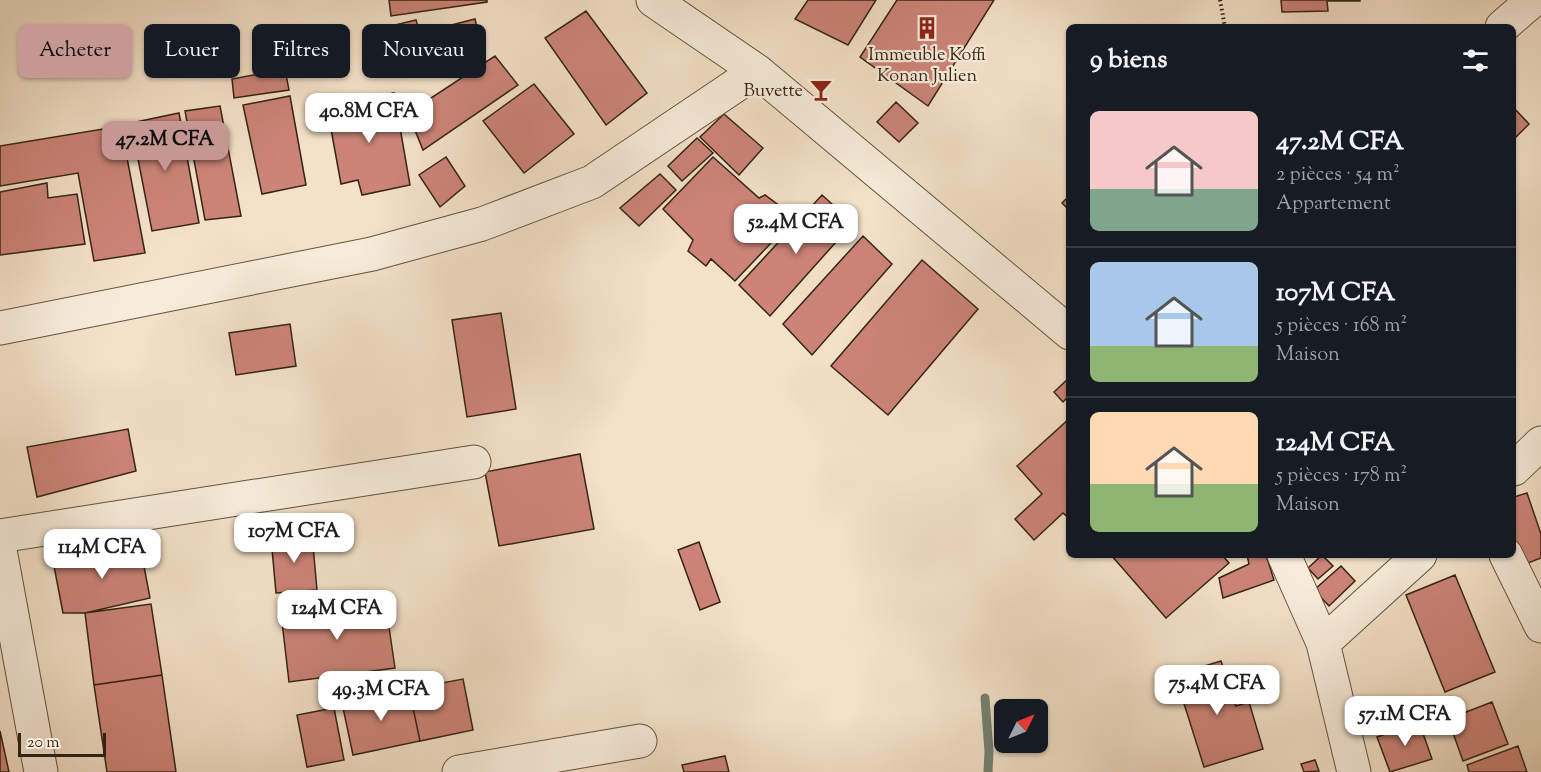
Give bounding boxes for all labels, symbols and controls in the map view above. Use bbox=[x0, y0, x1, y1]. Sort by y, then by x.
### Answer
building icon: Immeuble Koffi Konan Julien bbox=[914, 15, 940, 41]
chip: Acheter bbox=[18, 24, 132, 78]
chip: Louer bbox=[144, 24, 240, 78]
chip: Filtres bbox=[252, 24, 350, 78]
chip: Nouveau bbox=[362, 24, 486, 78]
text: 9 biens bbox=[1090, 42, 1167, 79]
place label: Immeuble Koffi Konan Julien bbox=[868, 43, 986, 90]
icon: filters bbox=[1459, 44, 1492, 77]
bar icon: Buvette bbox=[808, 77, 834, 103]
place label: Buvette bbox=[743, 79, 803, 105]
pin: 40.8M CFA bbox=[300, 93, 438, 144]
text: 40.8M CFA bbox=[319, 98, 419, 127]
pin: 47.2M CFA bbox=[96, 121, 234, 172]
text: 47.2M CFA bbox=[1276, 124, 1404, 161]
text: 47.2M CFA bbox=[116, 126, 214, 155]
icon: home bbox=[1138, 135, 1210, 207]
text: 2 pièces · 54 m² bbox=[1276, 161, 1400, 190]
text: Appartement bbox=[1276, 190, 1391, 219]
pin: 52.4M CFA bbox=[727, 204, 865, 255]
text: 52.4M CFA bbox=[748, 209, 844, 238]
text: 107M CFA bbox=[1276, 275, 1395, 312]
icon: home bbox=[1138, 286, 1210, 358]
text: 5 pièces · 168 m² bbox=[1276, 312, 1407, 341]
text: Maison bbox=[1276, 341, 1340, 370]
text: 124M CFA bbox=[1276, 425, 1395, 462]
icon: home bbox=[1138, 436, 1210, 508]
text: 5 pièces · 178 m² bbox=[1276, 462, 1407, 491]
text: Maison bbox=[1276, 491, 1340, 520]
pin: 107M CFA bbox=[232, 513, 356, 564]
text: 107M CFA bbox=[248, 518, 340, 547]
pin: 114M CFA bbox=[40, 529, 164, 580]
text: 114M CFA bbox=[58, 534, 146, 563]
pin: 124M CFA bbox=[275, 590, 399, 641]
text: 124M CFA bbox=[291, 595, 383, 624]
pin: 75.4M CFA bbox=[1148, 665, 1286, 716]
text: 75.4M CFA bbox=[1169, 670, 1265, 699]
pin: 49.3M CFA bbox=[312, 671, 450, 722]
text: 49.3M CFA bbox=[332, 676, 430, 705]
pin: 57.1M CFA bbox=[1336, 696, 1474, 747]
north arrow bbox=[994, 699, 1048, 753]
map controls bbox=[994, 699, 1048, 753]
text: 57.1M CFA bbox=[1359, 701, 1451, 730]
scale bar bbox=[18, 730, 106, 758]
text: 20 m bbox=[27, 732, 60, 755]

